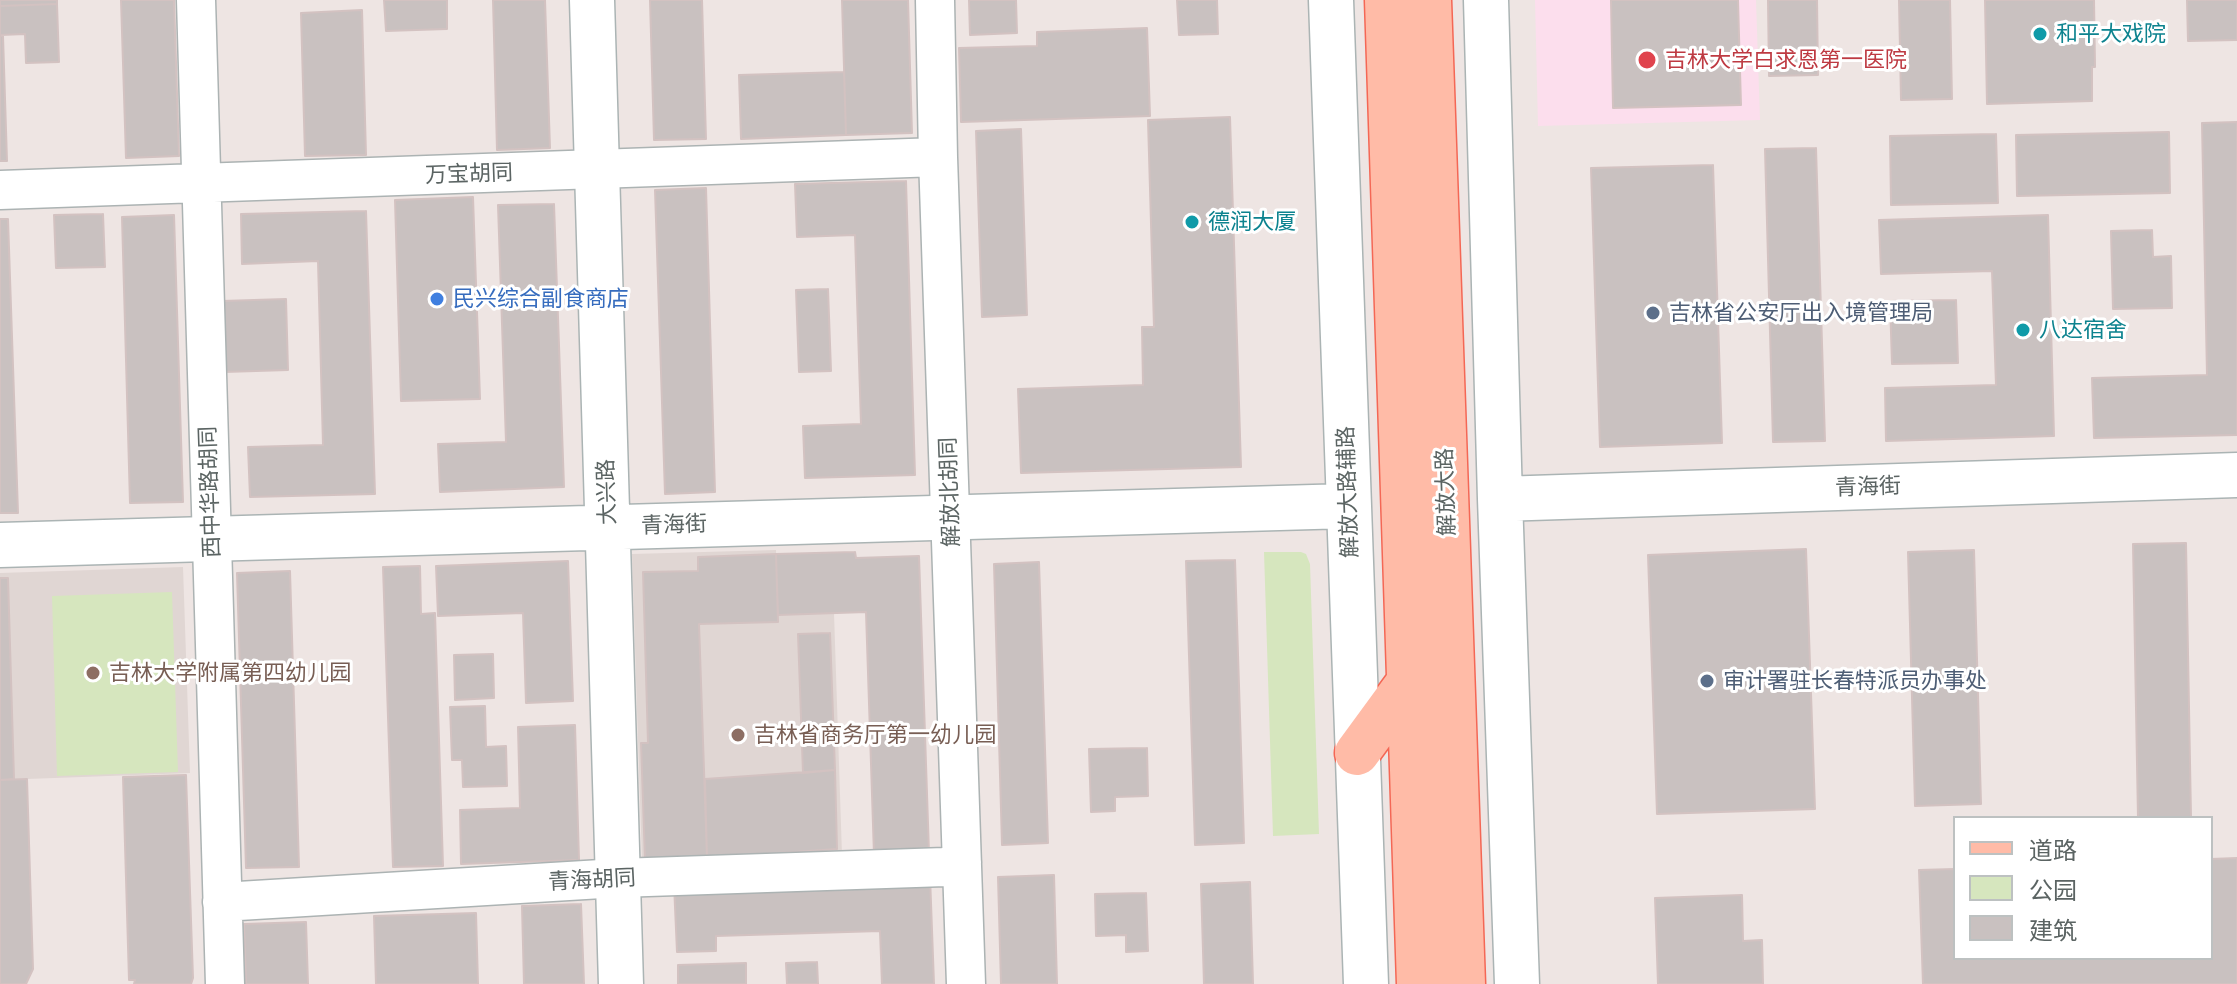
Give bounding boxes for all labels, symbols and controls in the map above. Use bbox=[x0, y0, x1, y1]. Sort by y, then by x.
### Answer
place label: 和平大戏院 bbox=[2056, 21, 2166, 47]
marker: 和平大戏院 bbox=[2031, 25, 2049, 43]
place label: 吉林大学白求恩第一医院 bbox=[1665, 47, 1907, 73]
marker: 吉林大学白求恩第一医院 bbox=[1636, 49, 1658, 71]
street label: 万宝胡同 bbox=[425, 159, 513, 189]
place label: 德润大厦 bbox=[1208, 209, 1296, 235]
marker: 德润大厦 bbox=[1183, 213, 1201, 231]
place label: 民兴综合副食商店 bbox=[453, 286, 629, 312]
marker: 民兴综合副食商店 bbox=[428, 290, 446, 308]
place label: 吉林省公安厅出入境管理局 bbox=[1669, 300, 1933, 326]
marker: 吉林省公安厅出入境管理局 bbox=[1644, 304, 1662, 322]
place label: 八达宿舍 bbox=[2039, 317, 2127, 343]
marker: 八达宿舍 bbox=[2014, 321, 2032, 339]
street label: 西中华路胡同 bbox=[195, 426, 225, 558]
street label: 解放大路辅路 bbox=[1333, 426, 1363, 558]
street label: 解放北胡同 bbox=[935, 437, 965, 547]
street label: 解放大路 bbox=[1431, 448, 1461, 536]
street label: 大兴路 bbox=[593, 459, 621, 525]
street label: 青海街 bbox=[1835, 473, 1901, 501]
street label: 青海街 bbox=[641, 511, 707, 539]
place label: 吉林大学附属第四幼儿园 bbox=[109, 660, 351, 686]
marker: 吉林大学附属第四幼儿园 bbox=[84, 664, 102, 682]
place label: 审计署驻长春特派员办事处 bbox=[1723, 668, 1987, 694]
marker: 审计署驻长春特派员办事处 bbox=[1698, 672, 1716, 690]
place label: 吉林省商务厅第一幼儿园 bbox=[754, 722, 996, 748]
marker: 吉林省商务厅第一幼儿园 bbox=[729, 726, 747, 744]
legend bbox=[1953, 816, 2213, 960]
text: 道路 bbox=[2029, 837, 2077, 864]
street label: 青海胡同 bbox=[547, 865, 637, 895]
text: 公园 bbox=[2029, 877, 2077, 904]
text: 建筑 bbox=[2029, 917, 2077, 944]

